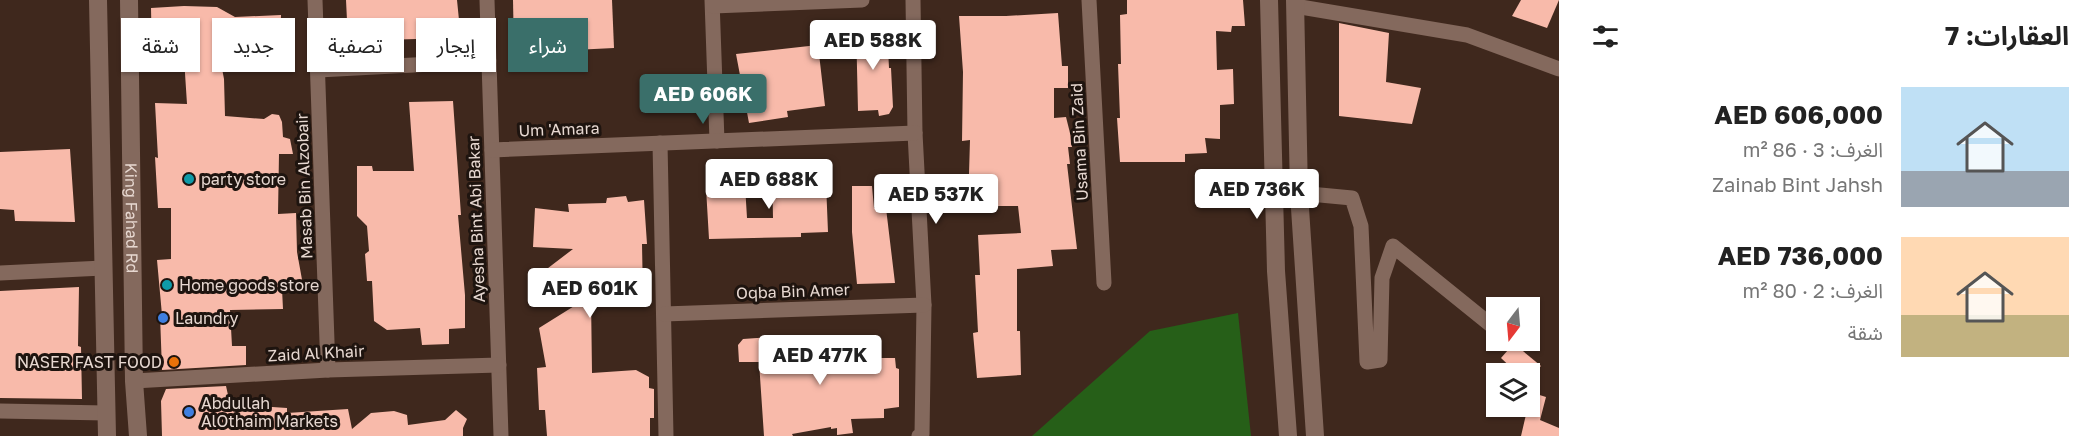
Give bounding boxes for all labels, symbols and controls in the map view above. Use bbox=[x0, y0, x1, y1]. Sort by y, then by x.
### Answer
chip: شقة bbox=[121, 18, 200, 72]
chip: جديد bbox=[212, 18, 295, 72]
chip: تصفية bbox=[307, 18, 404, 72]
chip: إيجار bbox=[416, 18, 496, 72]
chip: شراء bbox=[508, 18, 588, 72]
pin: AED 588K bbox=[811, 20, 935, 71]
icon: filters bbox=[1589, 20, 1622, 53]
text: العقارات: 7 bbox=[1945, 20, 2069, 51]
text: AED 588K bbox=[824, 27, 922, 51]
pin: AED 606K bbox=[641, 74, 765, 125]
text: AED 606K bbox=[654, 81, 752, 105]
street label: Usama Bin Zaid bbox=[1066, 83, 1092, 201]
text: AED 606,000 bbox=[1714, 99, 1883, 130]
icon: home bbox=[1949, 111, 2021, 183]
street label: Masab Bin Alzobair bbox=[291, 113, 317, 259]
street label: Um 'Amara bbox=[518, 118, 600, 140]
street label: Ayesha Bint Abi Bakar bbox=[463, 135, 489, 303]
text: الغرف: 3 · 86 m² bbox=[1743, 137, 1883, 161]
pin: AED 688K bbox=[707, 159, 831, 210]
street label: King Fahad Rd bbox=[121, 163, 143, 273]
text: AED 688K bbox=[720, 166, 818, 190]
place label: party store bbox=[201, 169, 286, 189]
pin: AED 736K bbox=[1195, 169, 1319, 220]
marker: party store bbox=[182, 172, 196, 186]
text: Zainab Bint Jahsh bbox=[1712, 172, 1883, 196]
pin: AED 537K bbox=[874, 174, 998, 225]
text: AED 736K bbox=[1209, 176, 1305, 200]
text: AED 537K bbox=[888, 181, 984, 205]
text: AED 736,000 bbox=[1718, 240, 1883, 271]
icon: home bbox=[1949, 261, 2021, 333]
pin: AED 601K bbox=[528, 268, 652, 319]
place label: Home goods store bbox=[179, 275, 319, 295]
text: AED 601K bbox=[542, 275, 638, 299]
marker: Home goods store bbox=[160, 278, 174, 292]
text: الغرف: 2 · 80 m² bbox=[1743, 278, 1883, 302]
street label: Oqba Bin Amer bbox=[736, 279, 850, 303]
north arrow bbox=[1486, 297, 1540, 351]
map controls bbox=[1486, 297, 1540, 417]
place label: Laundry bbox=[175, 308, 238, 328]
marker: Laundry bbox=[156, 311, 170, 325]
text: شقة bbox=[1848, 320, 1883, 344]
pin: AED 477K bbox=[758, 335, 882, 386]
street label: Zaid Al Khair bbox=[267, 340, 365, 366]
text: AED 477K bbox=[773, 342, 867, 366]
place label: NASER FAST FOOD bbox=[17, 352, 162, 372]
marker: NASER FAST FOOD bbox=[167, 355, 181, 369]
button: layers bbox=[1486, 363, 1540, 417]
place label: Abdullah AlOthaim Markets bbox=[201, 393, 338, 431]
marker: Abdullah AlOthaim Markets bbox=[182, 405, 196, 419]

